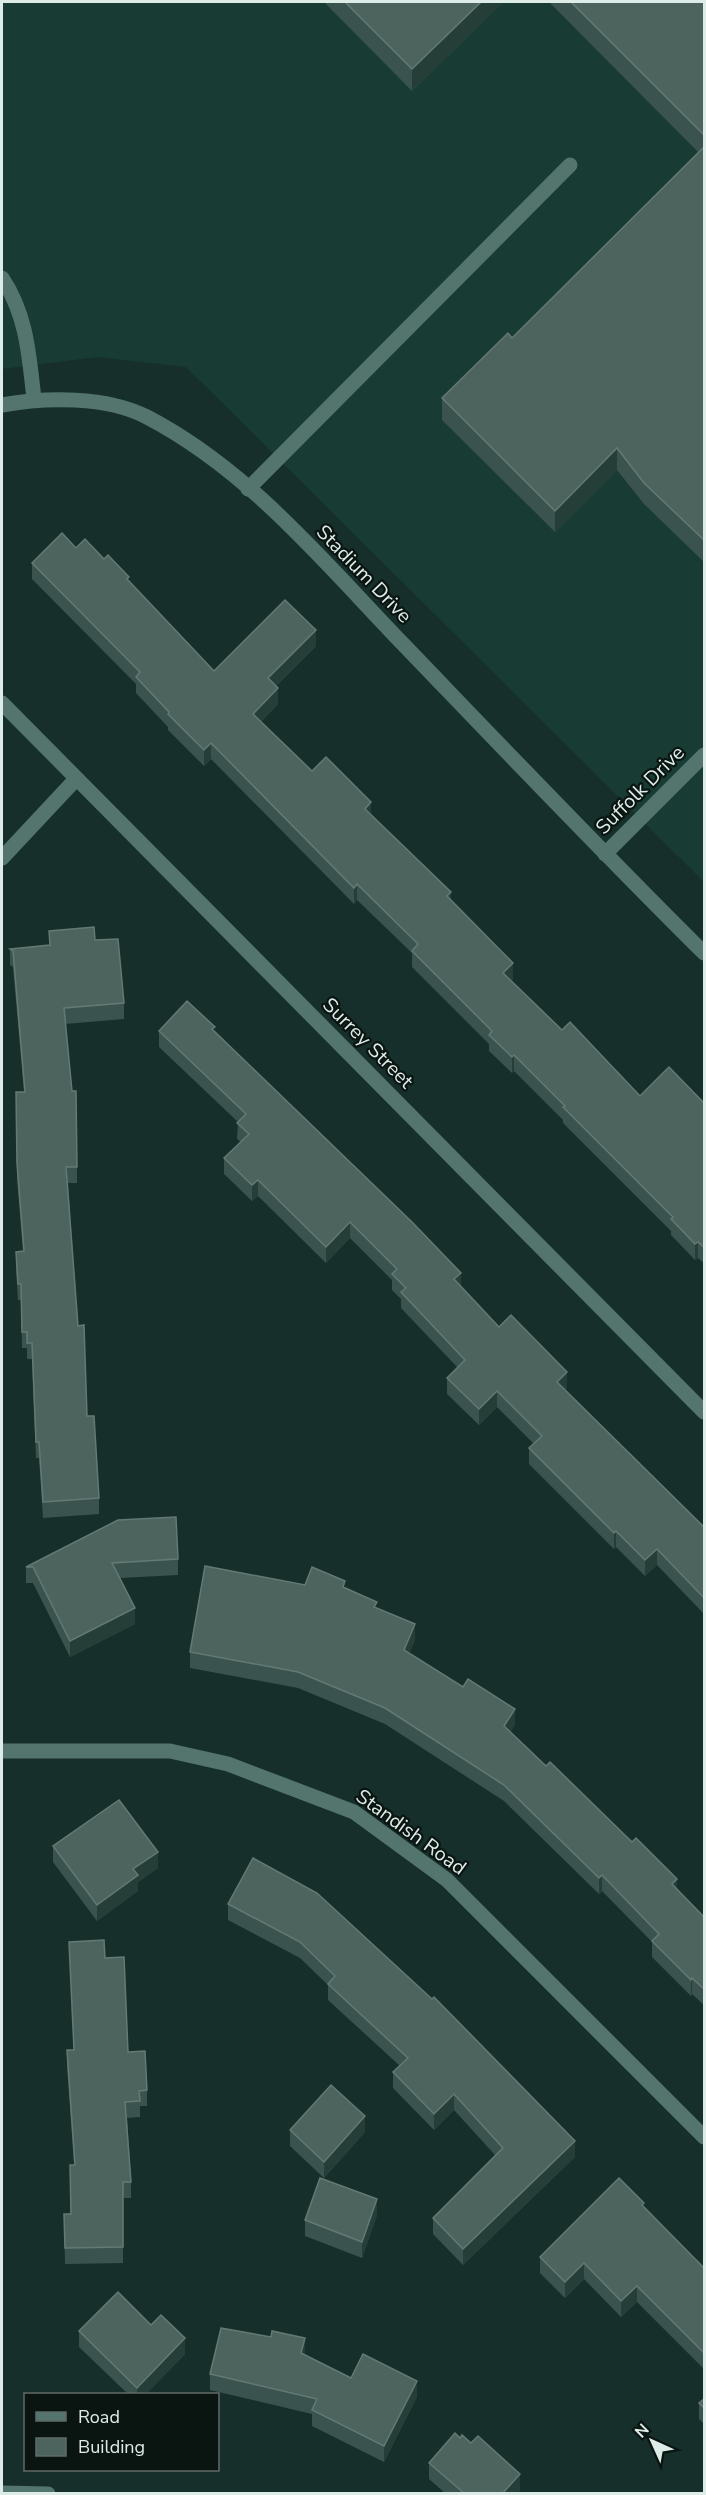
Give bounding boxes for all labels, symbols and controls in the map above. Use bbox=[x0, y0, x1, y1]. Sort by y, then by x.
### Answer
street label: Stadium Drive bbox=[310, 519, 418, 629]
street label: Suffolk Drive bbox=[589, 739, 691, 841]
street label: Surrey Street bbox=[317, 992, 420, 1095]
street label: Standish Road bbox=[350, 1783, 472, 1881]
legend bbox=[24, 2393, 219, 2471]
text: Road bbox=[78, 2405, 120, 2429]
north arrow bbox=[622, 2411, 682, 2471]
text: N bbox=[630, 2419, 654, 2443]
text: Building bbox=[78, 2435, 145, 2459]

